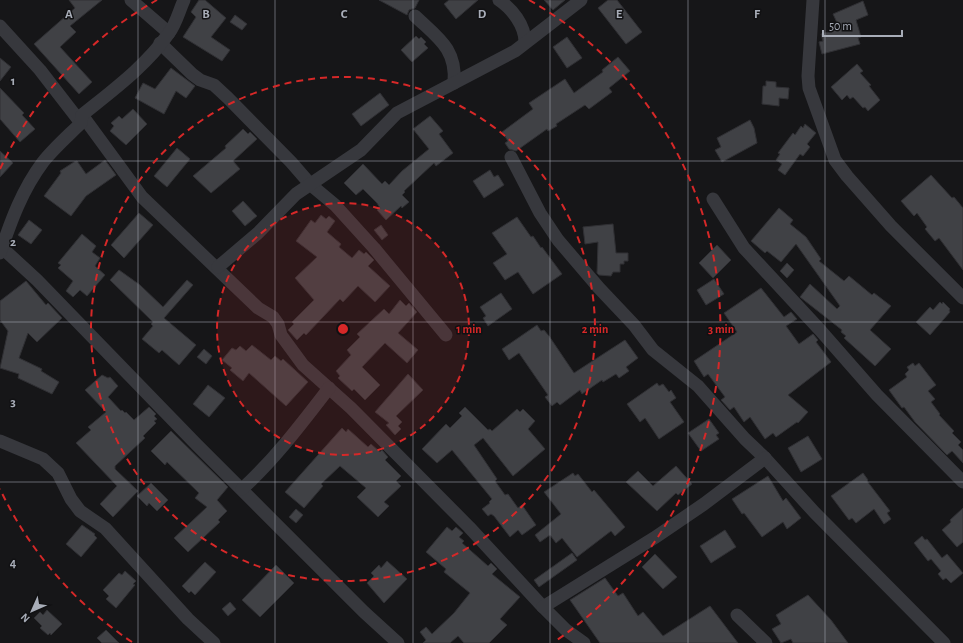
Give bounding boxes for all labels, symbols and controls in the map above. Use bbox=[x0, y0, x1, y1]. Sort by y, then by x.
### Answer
text: A bbox=[65, 8, 73, 21]
text: B bbox=[202, 8, 210, 21]
text: C bbox=[341, 8, 348, 21]
text: D bbox=[478, 8, 487, 21]
text: E bbox=[616, 8, 623, 21]
text: F bbox=[754, 8, 761, 21]
scale bar bbox=[823, 12, 902, 38]
text: 50 m bbox=[829, 20, 852, 32]
text: 1 bbox=[11, 75, 15, 88]
text: 2 bbox=[10, 236, 16, 249]
centre of rings bbox=[336, 322, 350, 336]
text: 1 min bbox=[456, 323, 482, 335]
text: 2 min bbox=[582, 323, 608, 335]
text: 3 min bbox=[708, 323, 734, 335]
text: 3 bbox=[10, 396, 16, 409]
text: 4 bbox=[10, 557, 17, 570]
north arrow bbox=[12, 591, 52, 631]
text: N bbox=[19, 611, 32, 624]

